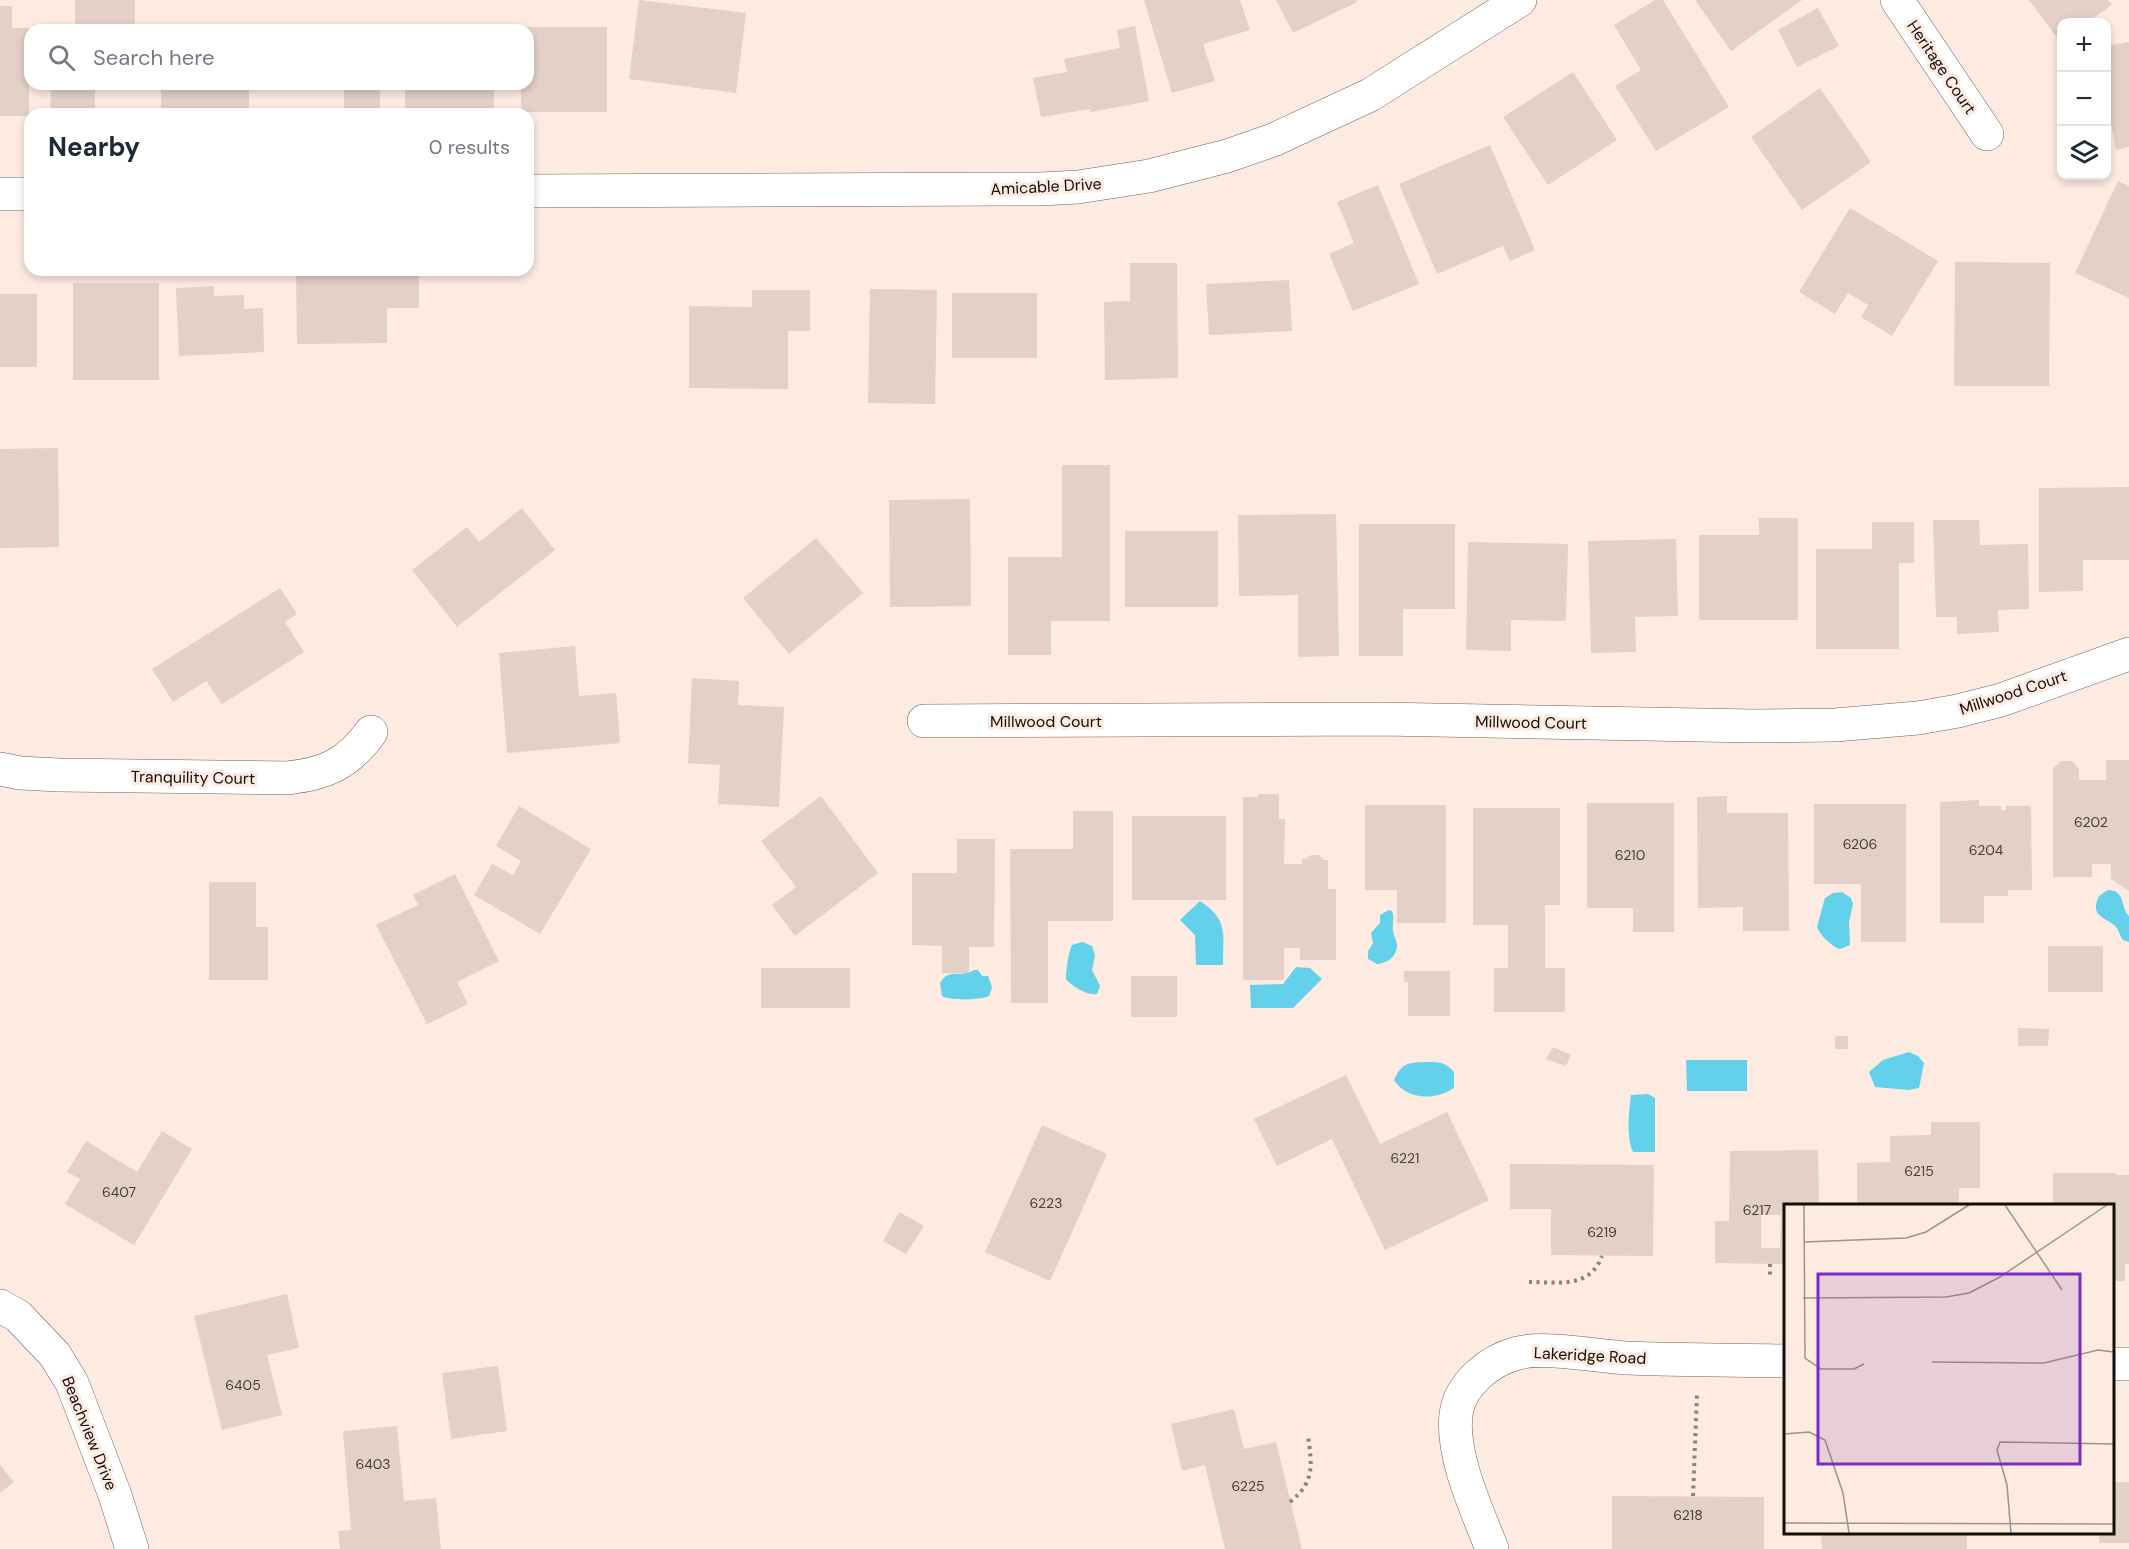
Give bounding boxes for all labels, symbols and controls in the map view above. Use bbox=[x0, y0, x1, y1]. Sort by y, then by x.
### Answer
street label: Heritage Court bbox=[1902, 16, 1981, 118]
map controls bbox=[2057, 18, 2111, 180]
button: + bbox=[2057, 18, 2111, 72]
search box bbox=[24, 24, 534, 90]
icon: search bbox=[45, 41, 78, 74]
text: Search here bbox=[93, 43, 214, 72]
button: − bbox=[2057, 72, 2111, 126]
button: layers bbox=[2057, 126, 2111, 180]
text: Nearby bbox=[48, 130, 140, 164]
text: 0 results bbox=[429, 134, 510, 160]
street label: Amicable Drive bbox=[990, 173, 1102, 200]
street label: Millwood Court bbox=[1957, 665, 2070, 720]
street label: Millwood Court bbox=[990, 711, 1102, 732]
street label: Millwood Court bbox=[1475, 711, 1587, 734]
street label: Tranquility Court bbox=[131, 766, 255, 789]
house number: 6202 bbox=[2074, 813, 2108, 831]
house number: 6206 bbox=[1843, 835, 1877, 853]
house number: 6204 bbox=[1969, 841, 2004, 859]
house number: 6210 bbox=[1615, 846, 1645, 864]
house number: 6221 bbox=[1391, 1149, 1419, 1167]
house number: 6215 bbox=[1904, 1162, 1934, 1180]
house number: 6407 bbox=[102, 1183, 136, 1201]
house number: 6223 bbox=[1030, 1194, 1062, 1212]
house number: 6217 bbox=[1743, 1201, 1771, 1219]
inset map bbox=[1784, 1204, 2114, 1534]
house number: 6219 bbox=[1587, 1223, 1617, 1241]
street label: Lakeridge Road bbox=[1533, 1342, 1647, 1369]
street label: Beachview Drive bbox=[57, 1373, 122, 1493]
house number: 6405 bbox=[225, 1376, 261, 1394]
house number: 6403 bbox=[355, 1455, 391, 1473]
house number: 6225 bbox=[1231, 1477, 1265, 1495]
house number: 6218 bbox=[1673, 1506, 1703, 1524]

